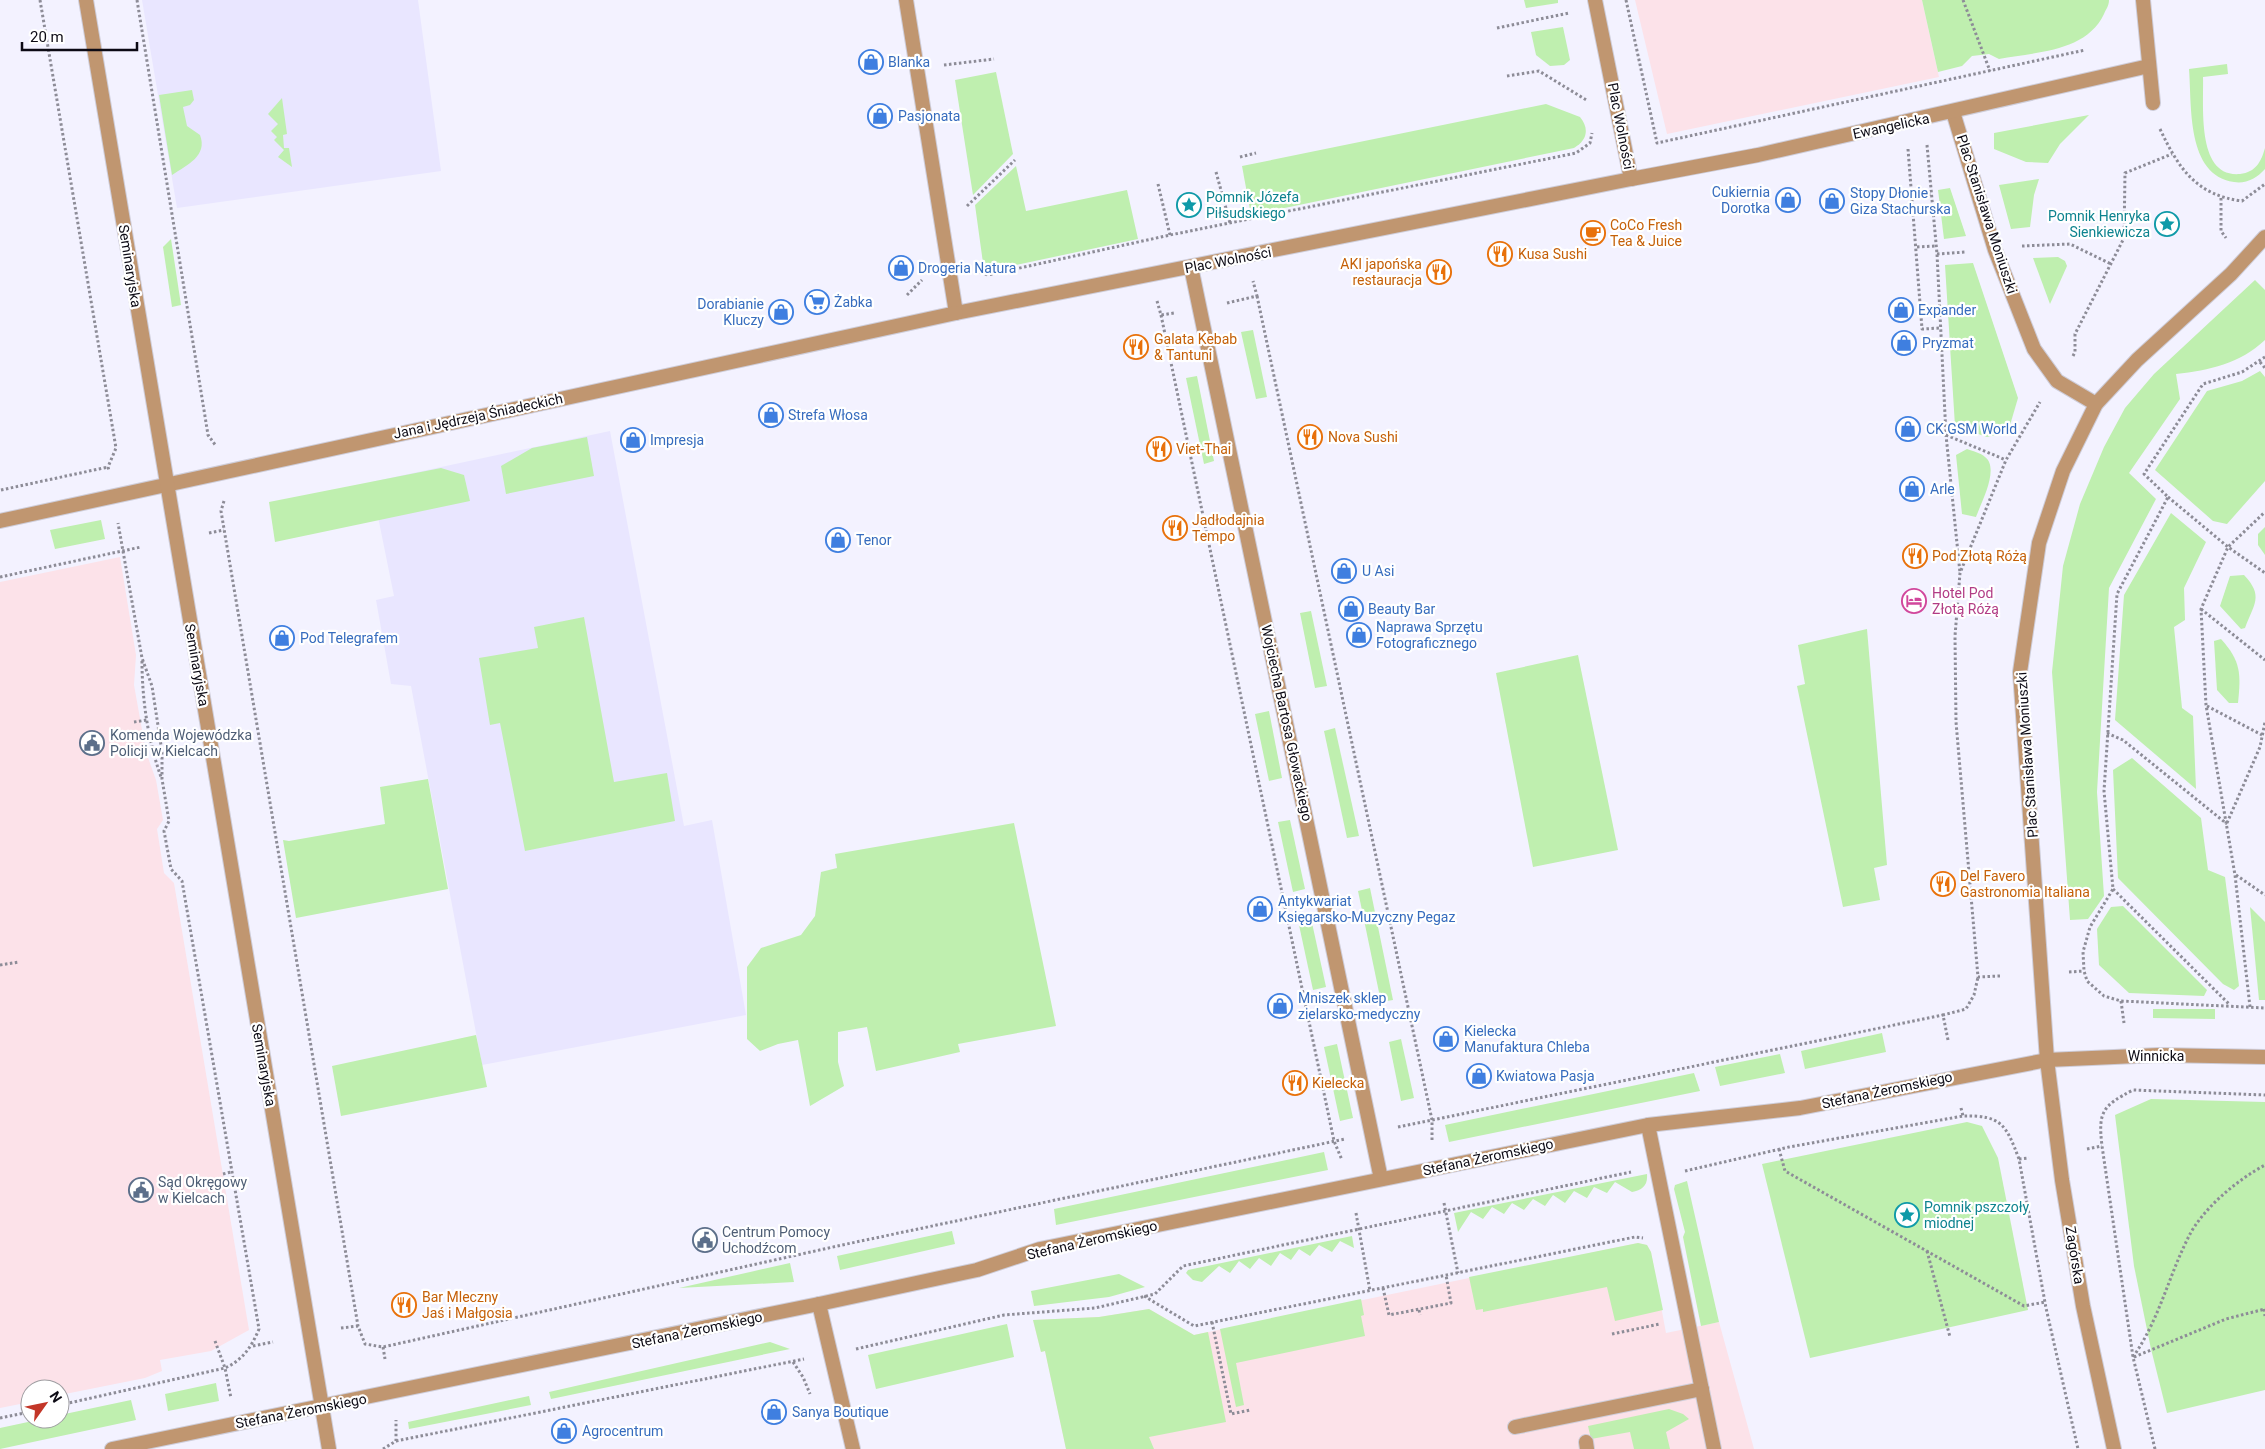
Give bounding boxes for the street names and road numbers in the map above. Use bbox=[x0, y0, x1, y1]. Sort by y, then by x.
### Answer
street label: Plac Wolności bbox=[1605, 81, 1637, 171]
street label: Ewangelicka bbox=[1851, 110, 1931, 142]
street label: Plac Stanisława Moniuszki bbox=[1954, 132, 2020, 296]
street label: Seminaryjska bbox=[116, 223, 144, 309]
street label: Plac Wolności bbox=[1183, 244, 1273, 276]
street label: Jana i Jędrzeja Śniadeckich bbox=[392, 389, 564, 442]
street label: Seminaryjska bbox=[182, 622, 212, 708]
street label: Wojciecha Bartosa Głowackiego bbox=[1258, 623, 1316, 823]
street label: Plac Stanisława Moniuszki bbox=[2013, 672, 2041, 838]
street label: Seminaryjska bbox=[249, 1022, 279, 1108]
street label: Winnicka bbox=[2128, 1048, 2184, 1064]
street label: Stefana Żeromskiego bbox=[1820, 1068, 1954, 1112]
street label: Stefana Żeromskiego bbox=[1421, 1135, 1555, 1179]
street label: Stefana Żeromskiego bbox=[1025, 1217, 1159, 1263]
street label: Zagórska bbox=[2063, 1225, 2087, 1285]
street label: Stefana Żeromskiego bbox=[630, 1308, 764, 1352]
street label: Stefana Żeromskiego bbox=[234, 1390, 368, 1432]

